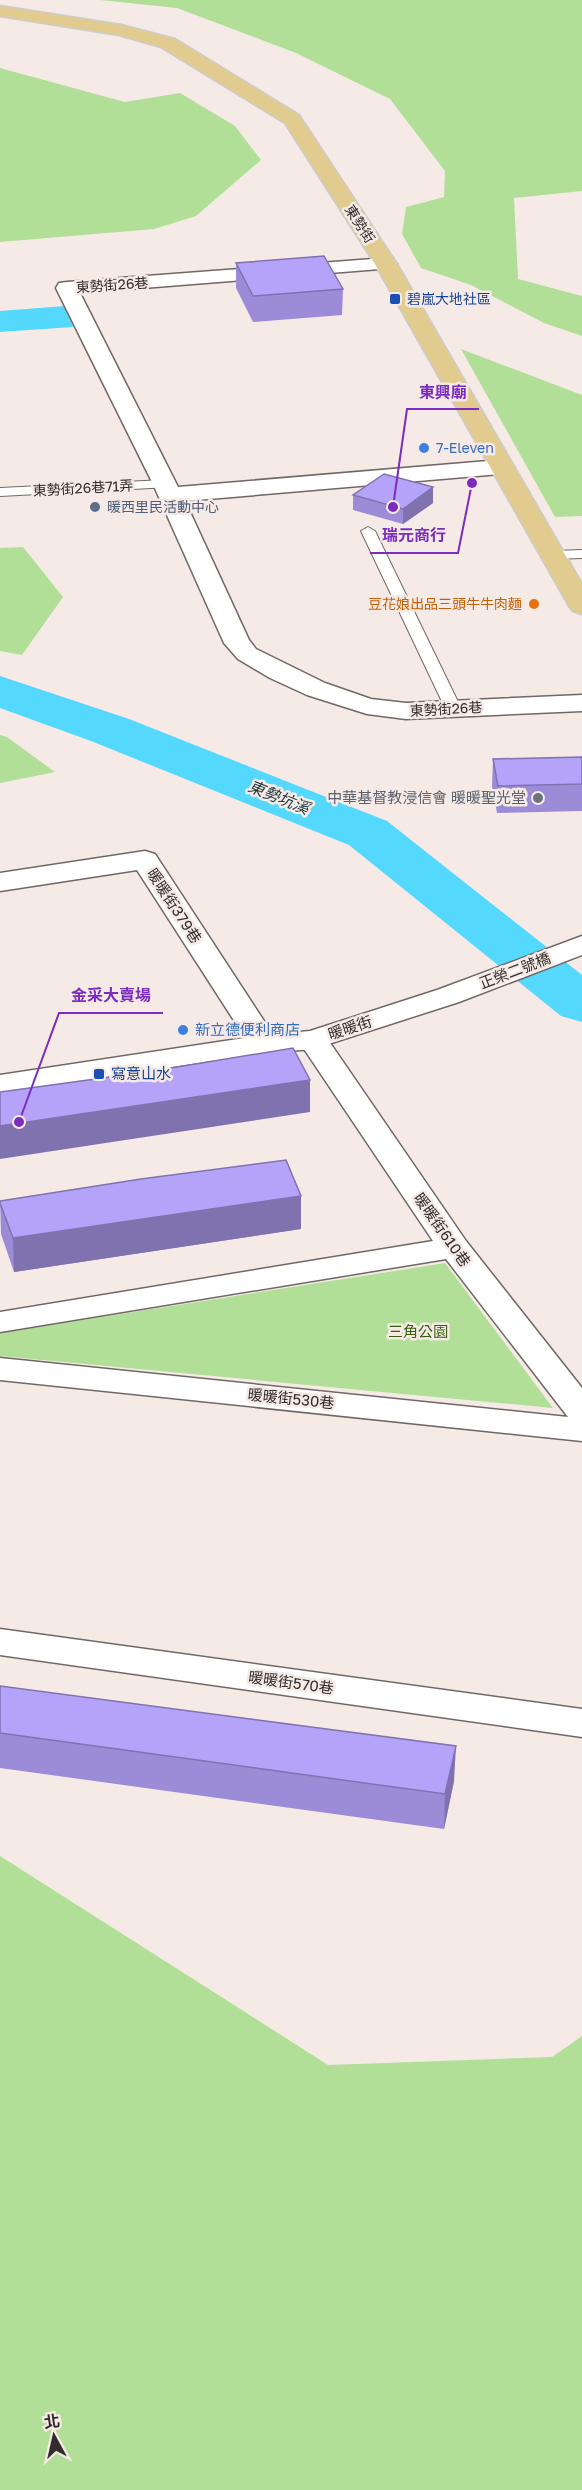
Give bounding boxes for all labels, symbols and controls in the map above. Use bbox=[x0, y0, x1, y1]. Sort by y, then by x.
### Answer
street label: 東勢街 bbox=[342, 201, 379, 246]
street label: 東勢街26巷 bbox=[75, 273, 149, 296]
place label: 碧嵐大地社區 bbox=[407, 290, 491, 307]
marker: 碧嵐大地社區 bbox=[388, 292, 402, 306]
callout: 東興廟 bbox=[407, 375, 479, 409]
text: 東興廟 bbox=[419, 382, 467, 402]
place label: 7-Eleven bbox=[436, 439, 494, 456]
marker: 7-Eleven bbox=[417, 441, 431, 455]
street label: 東勢街26巷71弄 bbox=[32, 476, 134, 499]
place label: 暖西里民活動中心 bbox=[107, 498, 219, 515]
marker: 暖西里民活動中心 bbox=[88, 500, 102, 514]
callout: 瑞元商行 bbox=[370, 519, 458, 553]
text: 瑞元商行 bbox=[382, 525, 446, 545]
place label: 豆花娘出品三頭牛牛肉麵 bbox=[368, 595, 522, 612]
marker: 豆花娘出品三頭牛牛肉麵 bbox=[527, 597, 541, 611]
street label: 東勢街26巷 bbox=[409, 698, 483, 719]
water label: 東勢坑溪 bbox=[246, 776, 314, 819]
place label: 中華基督教浸信會 暖暖聖光堂 bbox=[327, 788, 526, 806]
marker: 中華基督教浸信會 暖暖聖光堂 bbox=[531, 791, 545, 805]
street label: 暖暖街379巷 bbox=[144, 865, 206, 946]
street label: 正榮二號橋 bbox=[476, 948, 553, 992]
callout: 金采大賣場 bbox=[59, 979, 163, 1013]
text: 金采大賣場 bbox=[71, 985, 151, 1005]
street label: 暖暖街 bbox=[326, 1012, 374, 1043]
place label: 新立德便利商店 bbox=[195, 1020, 300, 1038]
marker: 新立德便利商店 bbox=[176, 1023, 190, 1037]
place label: 寫意山水 bbox=[111, 1064, 171, 1082]
marker: 寫意山水 bbox=[92, 1067, 106, 1081]
street label: 暖暖街610巷 bbox=[411, 1189, 475, 1270]
park label: 三角公園 bbox=[388, 1322, 448, 1340]
street label: 暖暖街530巷 bbox=[247, 1385, 335, 1411]
street label: 暖暖街570巷 bbox=[247, 1667, 335, 1697]
north arrow bbox=[24, 2406, 84, 2466]
text: 北 bbox=[43, 2410, 61, 2432]

